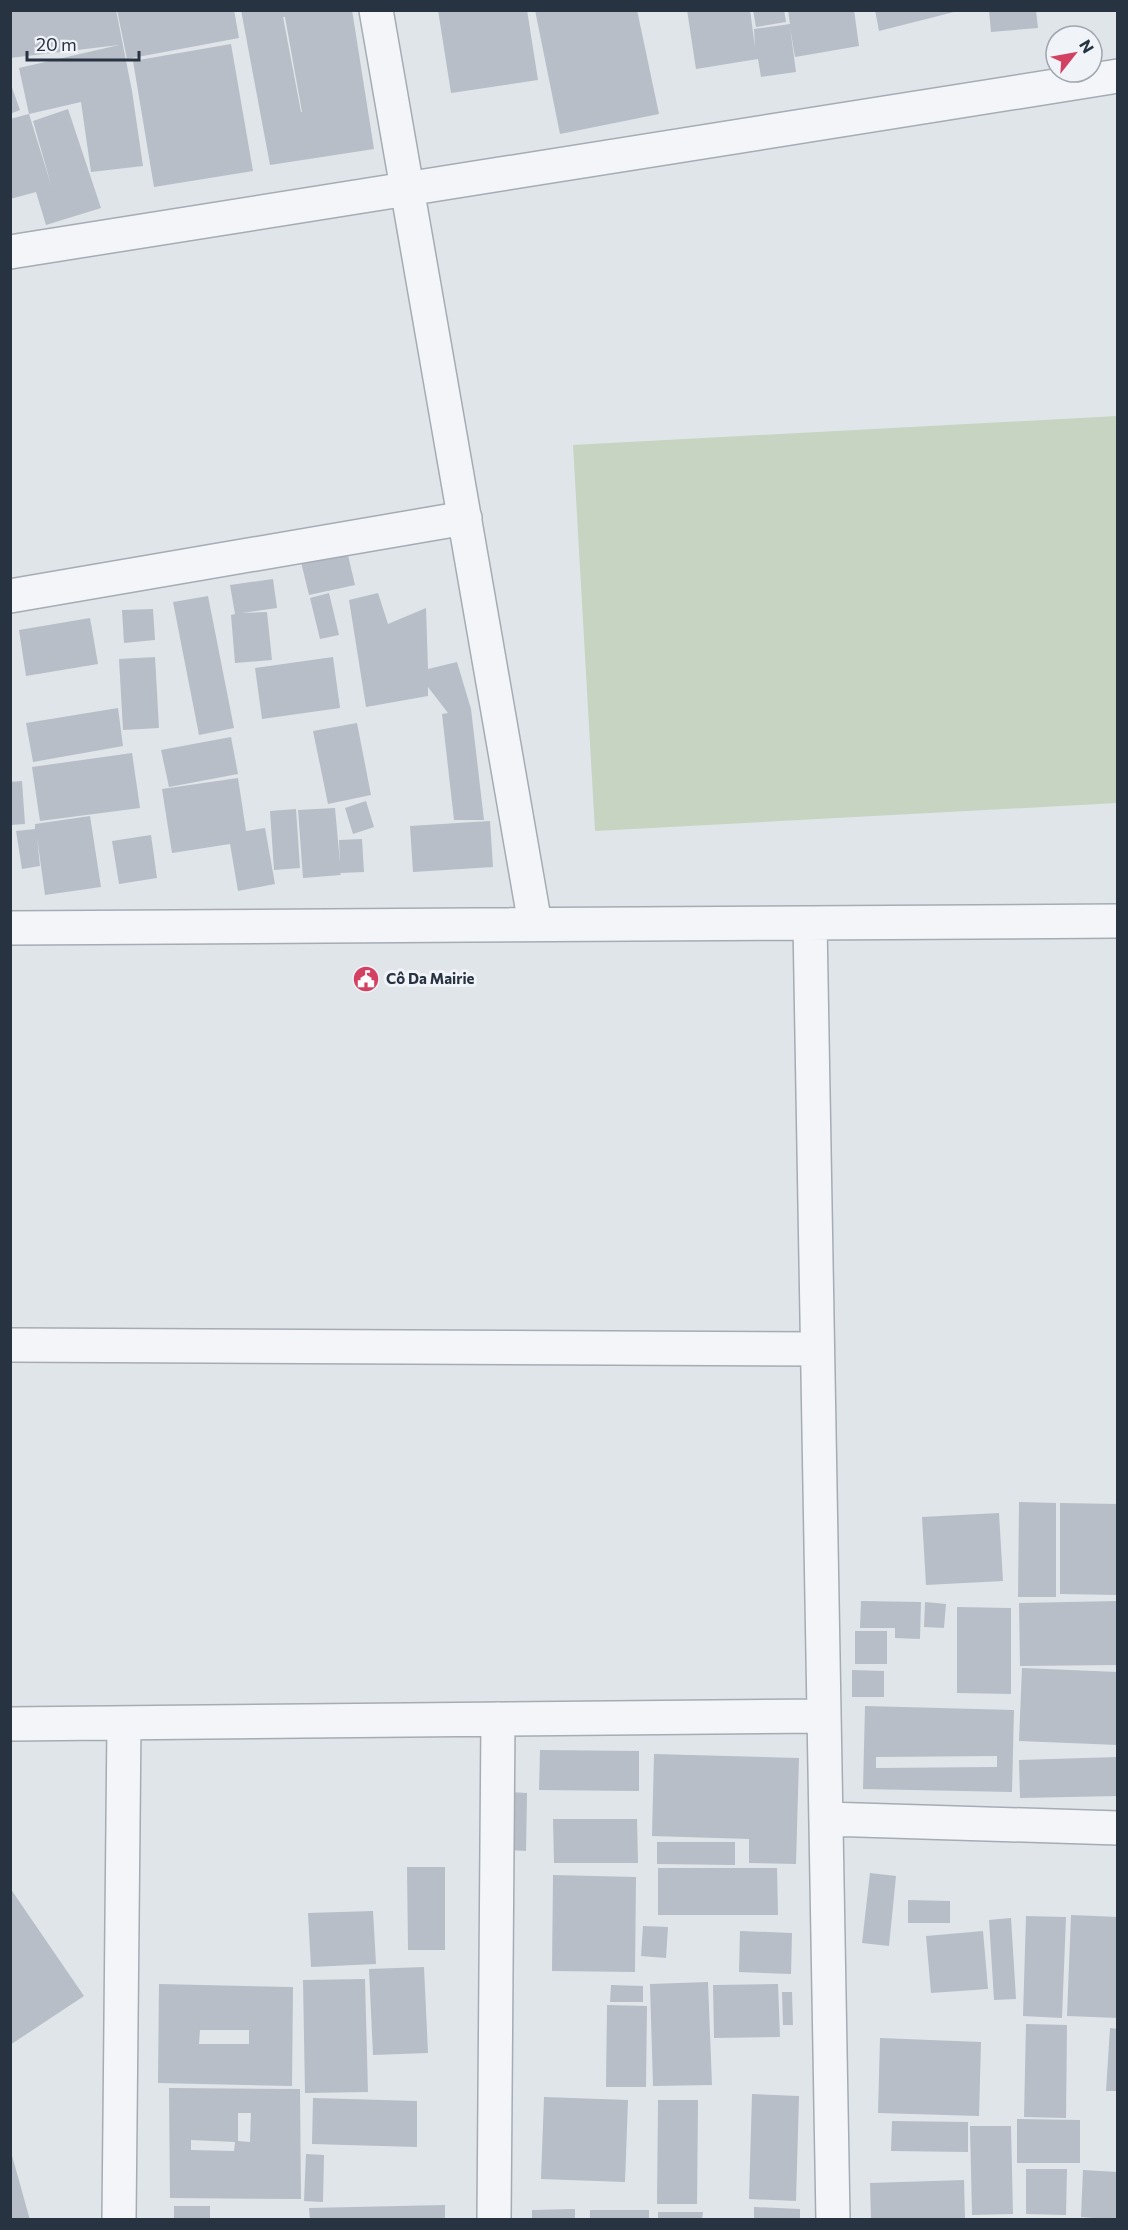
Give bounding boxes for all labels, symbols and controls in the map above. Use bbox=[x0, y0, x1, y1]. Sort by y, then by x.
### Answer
scale bar bbox=[27, 24, 140, 62]
north arrow bbox=[1044, 24, 1104, 84]
text: 20 m bbox=[36, 33, 77, 55]
text: N bbox=[1076, 36, 1099, 56]
public building icon: Cô Da Mairie bbox=[351, 964, 381, 994]
place label: Cô Da Mairie bbox=[386, 969, 475, 987]

